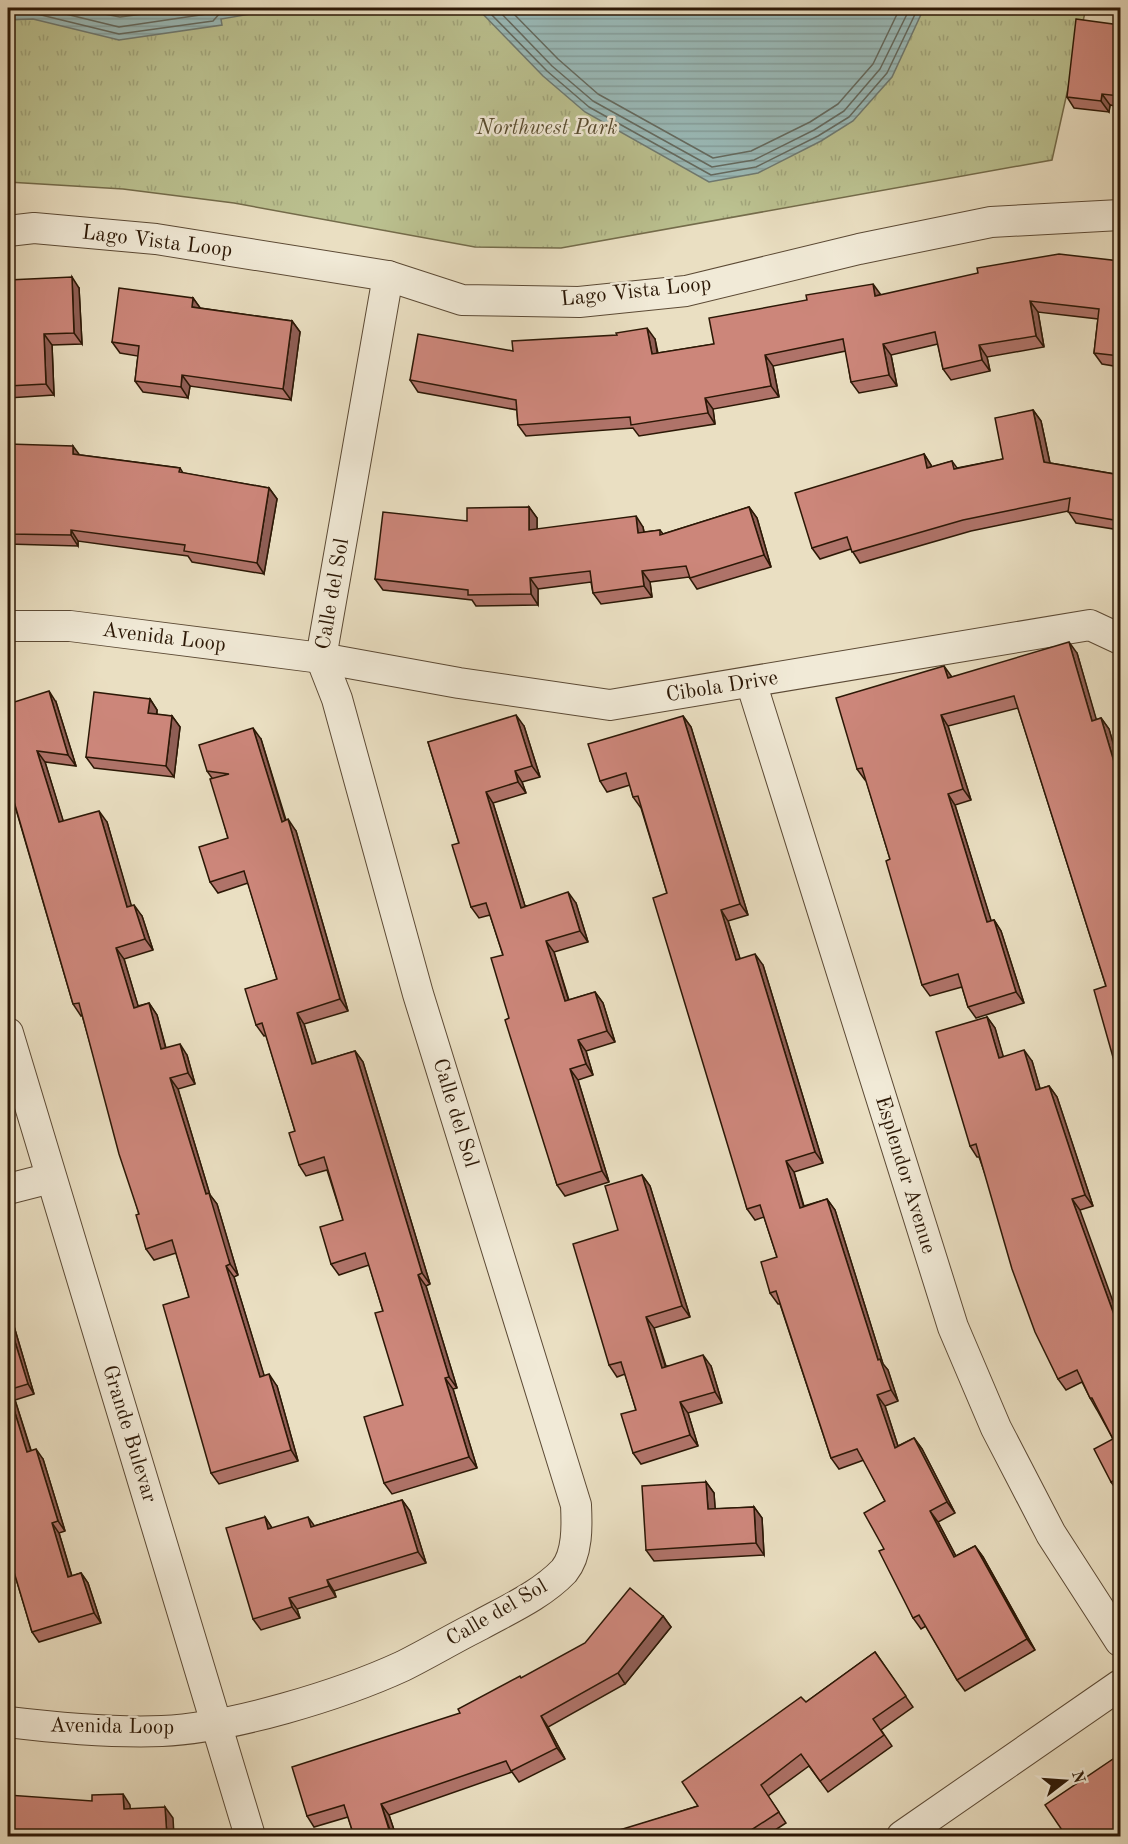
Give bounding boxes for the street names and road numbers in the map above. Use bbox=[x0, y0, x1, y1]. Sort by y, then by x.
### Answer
street label: Lago Vista Loop bbox=[81, 222, 233, 262]
street label: Lago Vista Loop bbox=[560, 274, 712, 310]
street label: Calle del Sol bbox=[313, 536, 353, 651]
street label: Avenida Loop bbox=[101, 620, 227, 656]
street label: Cibola Drive bbox=[664, 668, 780, 706]
street label: Calle del Sol bbox=[428, 1056, 482, 1170]
street label: Esplendor Avenue bbox=[871, 1094, 939, 1256]
street label: Grande Bulevar bbox=[98, 1363, 160, 1506]
street label: Calle del Sol bbox=[443, 1576, 551, 1650]
street label: Avenida Loop bbox=[50, 1715, 174, 1739]

